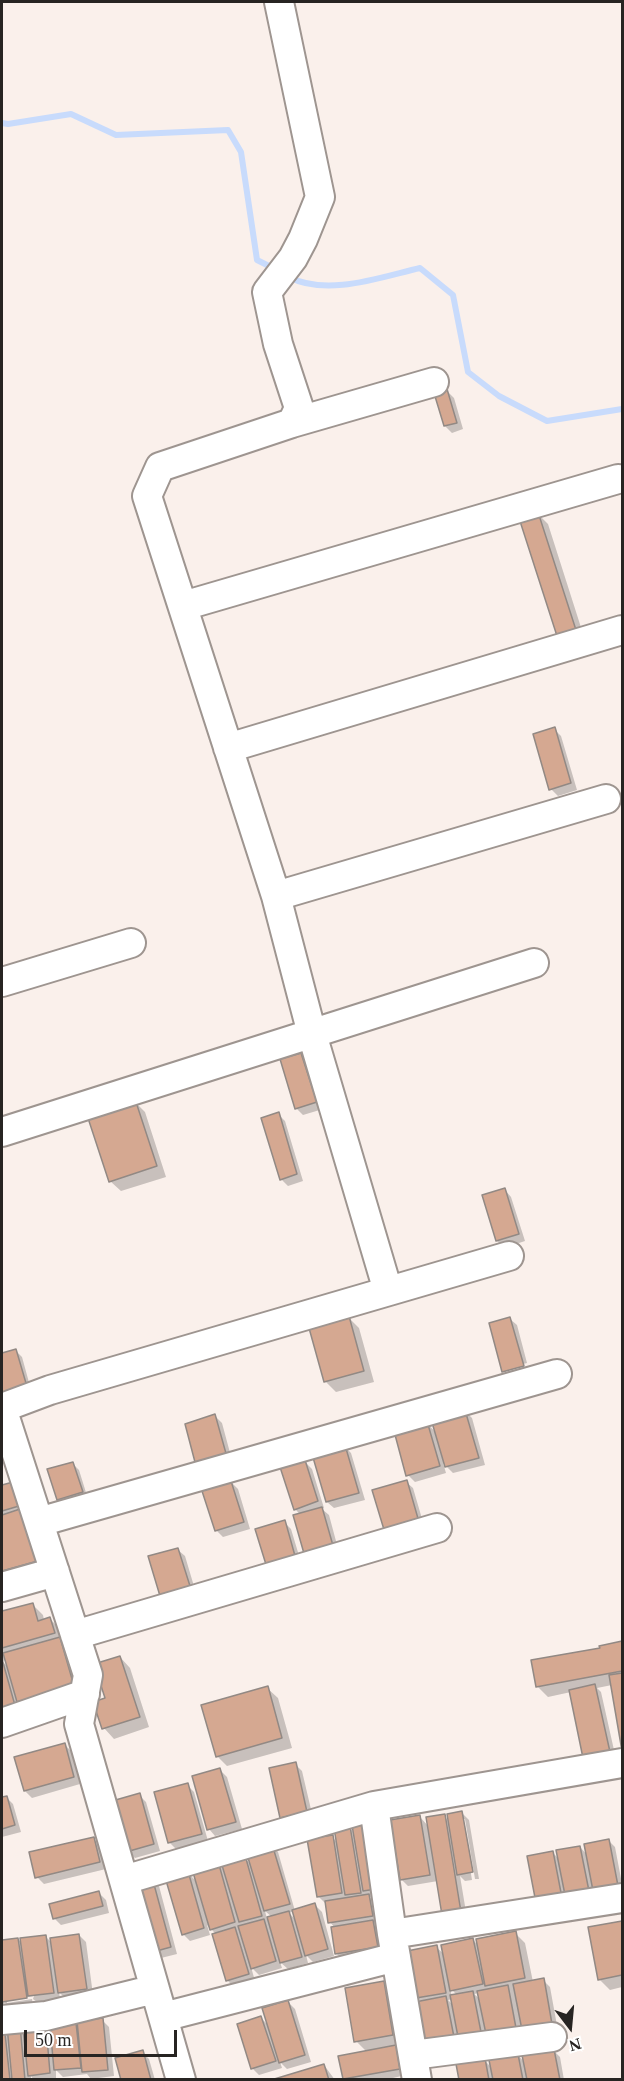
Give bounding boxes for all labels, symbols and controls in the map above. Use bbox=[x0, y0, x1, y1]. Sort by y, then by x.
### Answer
north arrow bbox=[540, 1997, 600, 2057]
scale bar bbox=[27, 2018, 180, 2056]
text: 50 m bbox=[35, 2030, 72, 2050]
text: N bbox=[567, 2035, 583, 2055]

